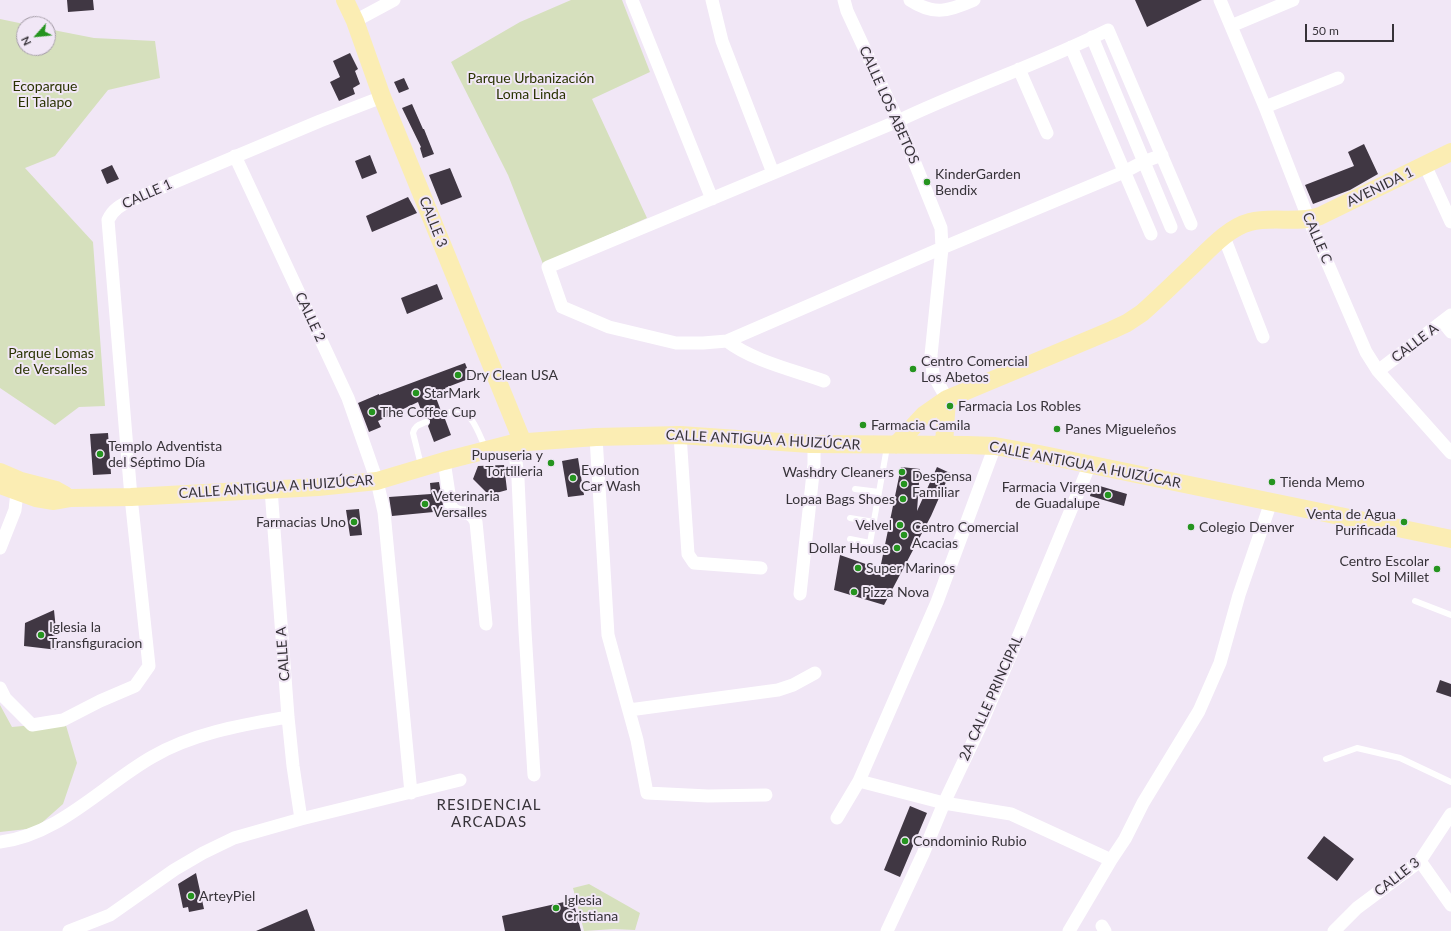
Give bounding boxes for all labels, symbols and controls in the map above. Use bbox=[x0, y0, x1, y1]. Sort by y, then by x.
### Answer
north arrow bbox=[16, 16, 56, 56]
scale bar bbox=[1307, 16, 1396, 42]
text: 50 m bbox=[1312, 23, 1339, 38]
text: N bbox=[18, 34, 33, 48]
street label: CALLE LOS ABETOS bbox=[855, 43, 923, 167]
park label: Parque Urbanización Loma Linda bbox=[468, 70, 594, 102]
park label: Ecoparque El Talapo bbox=[13, 78, 77, 110]
street label: AVENIDA 1 bbox=[1344, 164, 1416, 210]
place label: KinderGarden Bendix bbox=[935, 166, 1021, 198]
street label: CALLE 1 bbox=[119, 176, 175, 212]
marker: KinderGarden Bendix bbox=[922, 177, 932, 187]
street label: CALLE 3 bbox=[415, 194, 451, 250]
street label: CALLE C bbox=[1299, 210, 1335, 266]
street label: CALLE 2 bbox=[291, 289, 329, 345]
street label: CALLE A bbox=[1388, 320, 1442, 366]
park label: Parque Lomas de Versalles bbox=[8, 345, 94, 378]
place label: Centro Comercial Los Abetos bbox=[921, 353, 1028, 386]
marker: Centro Comercial Los Abetos bbox=[908, 364, 918, 374]
place label: Dry Clean USA bbox=[466, 367, 558, 383]
marker: Dry Clean USA bbox=[453, 370, 463, 380]
place label: StarMark bbox=[424, 385, 480, 401]
marker: StarMark bbox=[411, 388, 421, 398]
place label: Farmacia Los Robles bbox=[958, 398, 1081, 414]
marker: Farmacia Los Robles bbox=[945, 401, 955, 411]
place label: The Coffee Cup bbox=[380, 404, 476, 420]
marker: The Coffee Cup bbox=[367, 407, 377, 417]
place label: Farmacia Camila bbox=[871, 417, 970, 433]
marker: Farmacia Camila bbox=[858, 420, 868, 430]
place label: Panes Migueleños bbox=[1065, 421, 1176, 437]
marker: Panes Migueleños bbox=[1052, 424, 1062, 434]
street label: CALLE ANTIGUA A HUIZÚCAR bbox=[665, 427, 861, 453]
place label: Templo Adventista del Séptimo Día bbox=[108, 438, 222, 470]
street label: CALLE ANTIGUA A HUIZÚCAR bbox=[988, 438, 1182, 492]
place label: Pupuseria y Tortilleria bbox=[472, 447, 543, 480]
marker: Templo Adventista del Séptimo Día bbox=[95, 449, 105, 459]
marker: Pupuseria y Tortilleria bbox=[546, 458, 556, 468]
place label: Evolution Car Wash bbox=[581, 462, 641, 494]
place label: Washdry Cleaners bbox=[782, 464, 894, 480]
marker: Washdry Cleaners bbox=[897, 467, 907, 477]
place label: Despensa Familiar bbox=[912, 468, 972, 500]
street label: CALLE ANTIGUA A HUIZÚCAR bbox=[178, 472, 374, 502]
marker: Evolution Car Wash bbox=[568, 473, 578, 483]
place label: Tienda Memo bbox=[1280, 474, 1365, 490]
marker: Tienda Memo bbox=[1267, 477, 1277, 487]
marker: Despensa Familiar bbox=[899, 479, 909, 489]
place label: Farmacia Virgen de Guadalupe bbox=[1002, 479, 1100, 512]
place label: Veterinaria Versalles bbox=[433, 488, 500, 520]
marker: Farmacia Virgen de Guadalupe bbox=[1103, 490, 1113, 500]
place label: Lopaa Bags Shoes bbox=[786, 491, 895, 507]
marker: Lopaa Bags Shoes bbox=[898, 494, 908, 504]
marker: Veterinaria Versalles bbox=[420, 499, 430, 509]
place label: Venta de Agua Purificada bbox=[1307, 506, 1396, 538]
place label: Farmacias Uno bbox=[256, 514, 346, 530]
marker: Farmacias Uno bbox=[349, 517, 359, 527]
place label: Velvel bbox=[855, 517, 892, 533]
marker: Venta de Agua Purificada bbox=[1399, 517, 1409, 527]
place label: Centro Comercial Acacias bbox=[912, 519, 1019, 552]
place label: Colegio Denver bbox=[1199, 519, 1294, 535]
marker: Velvel bbox=[895, 520, 905, 530]
marker: Colegio Denver bbox=[1186, 522, 1196, 532]
marker: Centro Comercial Acacias bbox=[899, 530, 909, 540]
place label: Dollar House bbox=[809, 540, 889, 556]
marker: Dollar House bbox=[892, 543, 902, 553]
place label: Centro Escolar Sol Millet bbox=[1339, 553, 1429, 586]
place label: Super Marinos bbox=[866, 560, 955, 576]
marker: Super Marinos bbox=[853, 563, 863, 573]
marker: Centro Escolar Sol Millet bbox=[1432, 564, 1442, 574]
place label: Pizza Nova bbox=[862, 584, 929, 600]
marker: Pizza Nova bbox=[849, 587, 859, 597]
place label: Iglesia la Transfiguracion bbox=[49, 619, 142, 652]
street label: CALLE A bbox=[273, 626, 293, 682]
marker: Iglesia la Transfiguracion bbox=[36, 630, 46, 640]
street label: 2A CALLE PRINCIPAL bbox=[956, 633, 1026, 763]
district label: RESIDENCIAL ARCADAS bbox=[437, 796, 541, 831]
place label: Condominio Rubio bbox=[913, 833, 1027, 849]
marker: Condominio Rubio bbox=[900, 836, 910, 846]
street label: CALLE 3 bbox=[1371, 854, 1423, 900]
place label: ArteyPiel bbox=[199, 888, 255, 904]
marker: ArteyPiel bbox=[186, 891, 196, 901]
place label: Iglesia Cristiana bbox=[564, 892, 618, 924]
marker: Iglesia Cristiana bbox=[551, 903, 561, 913]

